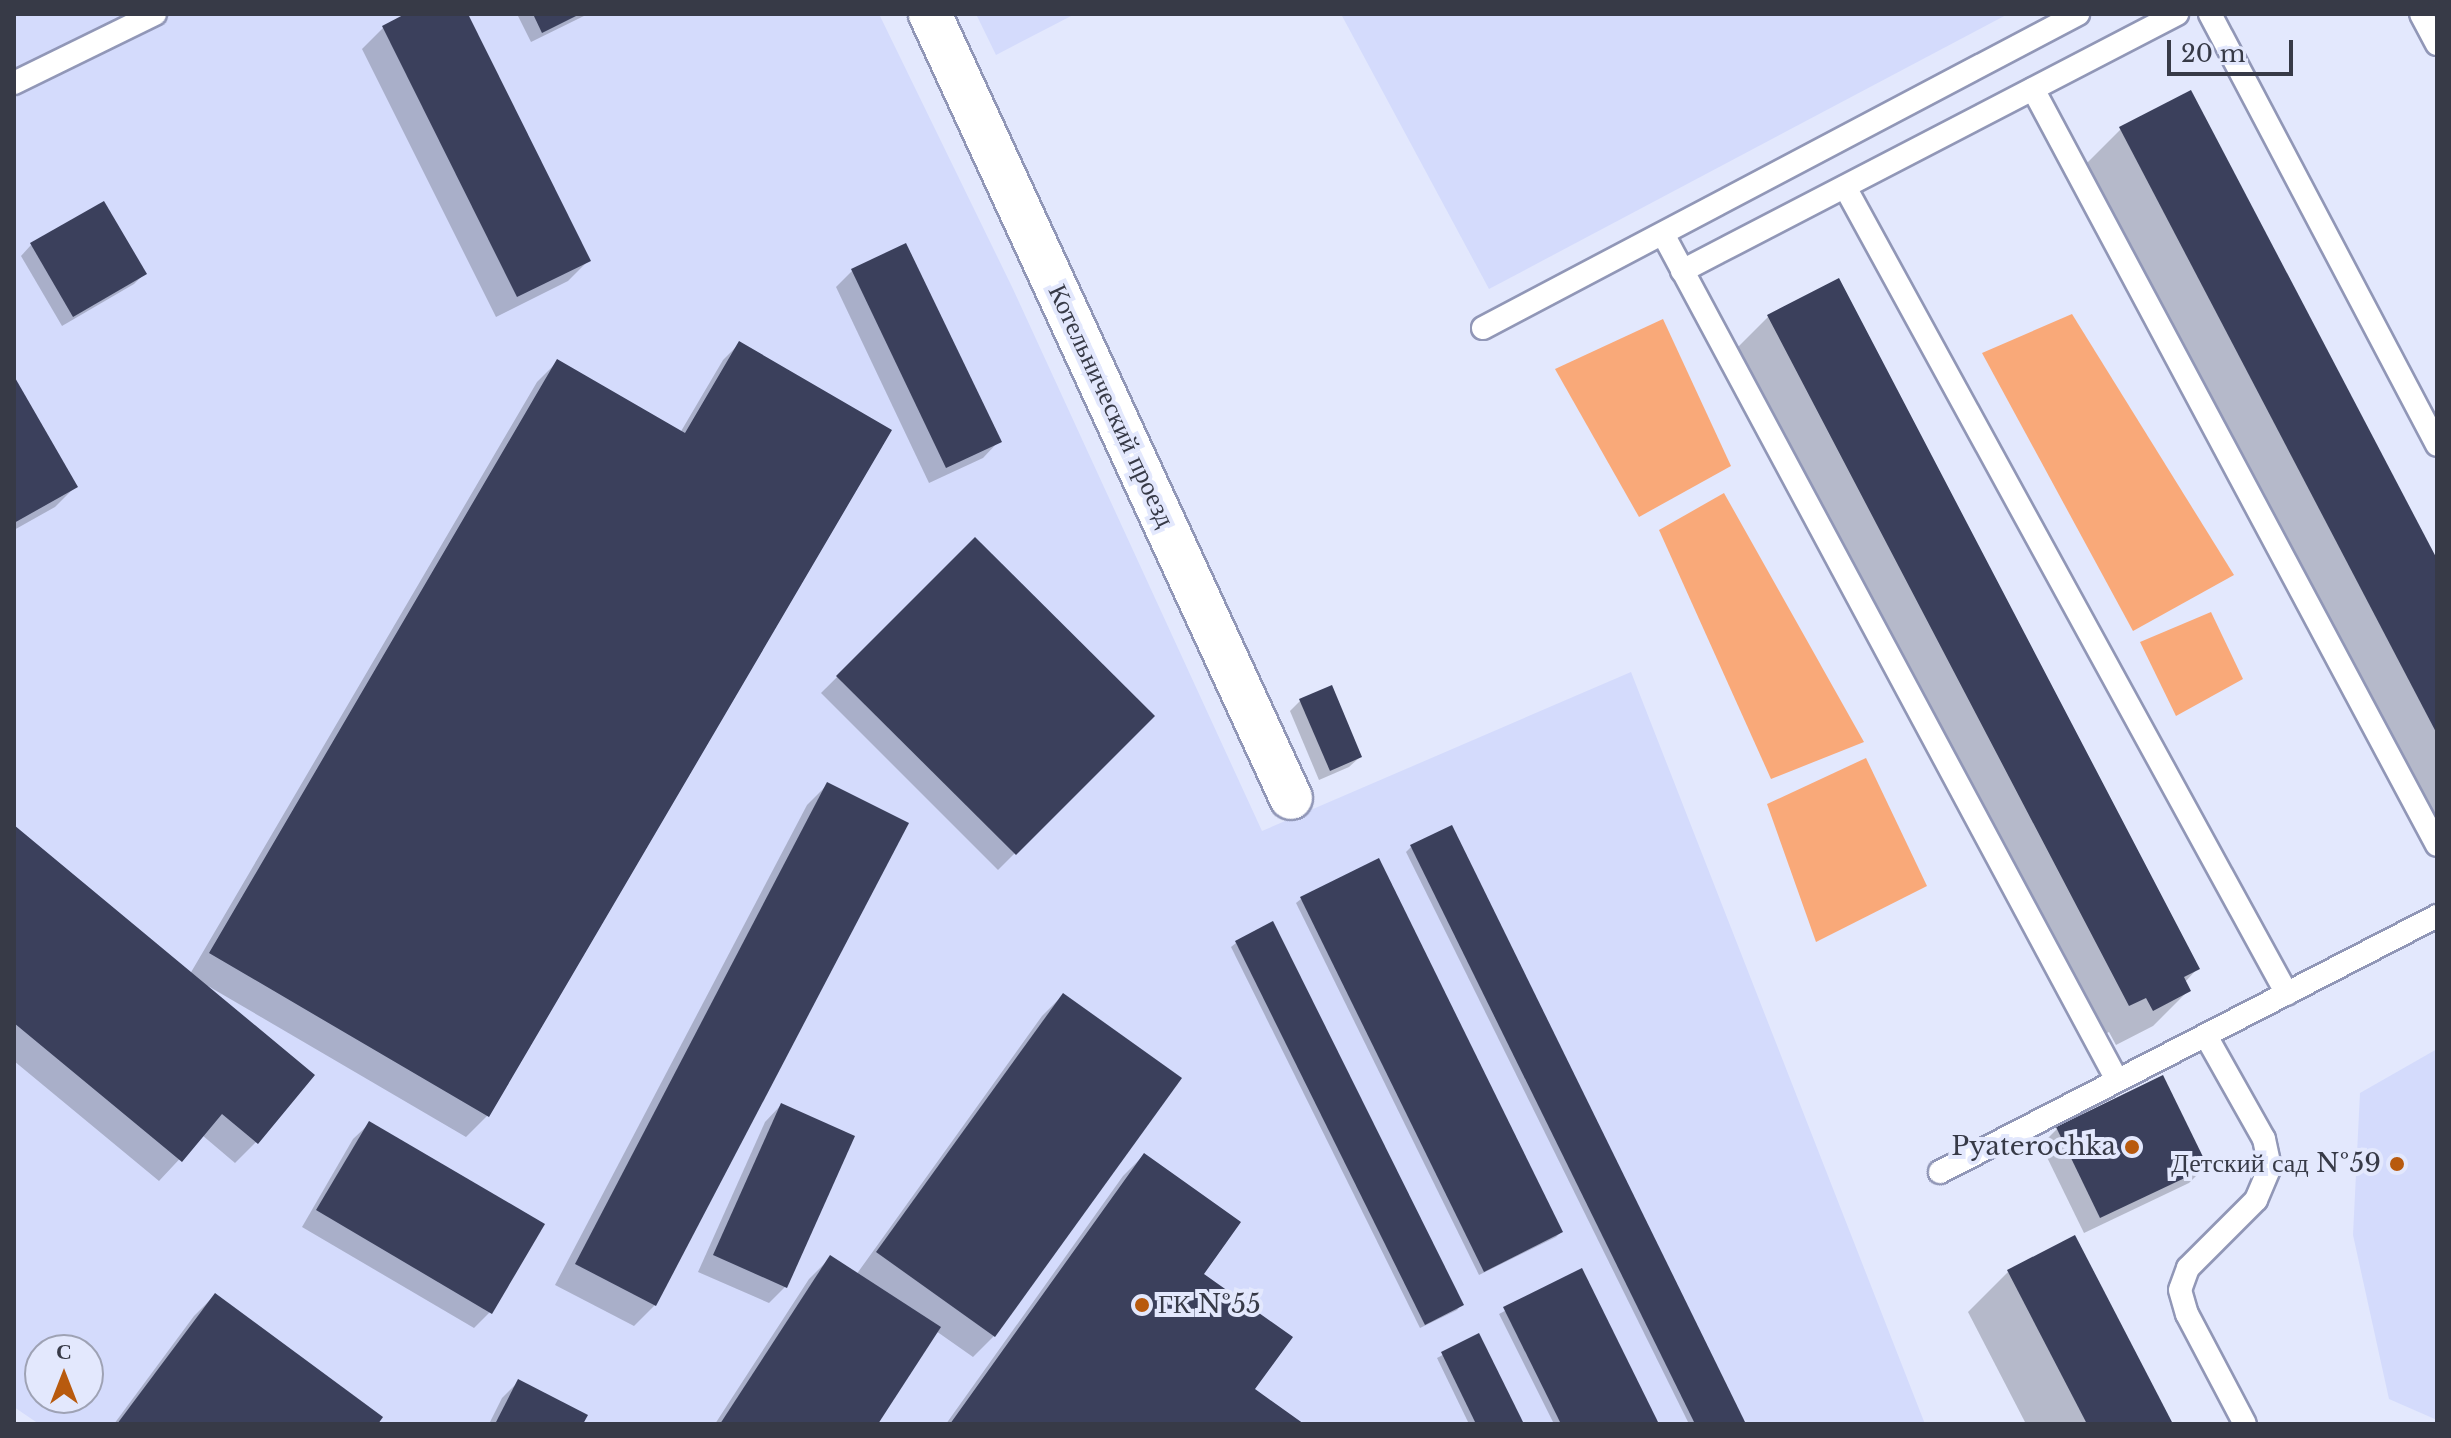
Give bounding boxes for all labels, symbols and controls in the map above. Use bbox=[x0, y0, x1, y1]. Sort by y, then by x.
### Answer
scale bar bbox=[2171, 24, 2297, 74]
text: 20 m bbox=[2181, 39, 2246, 68]
street label: Котельнический проезд bbox=[1041, 280, 1181, 532]
place label: Pyaterochka bbox=[1951, 1131, 2116, 1163]
marker: Pyaterochka bbox=[2123, 1138, 2141, 1156]
place label: Детский сад №59 bbox=[2171, 1148, 2381, 1180]
marker: Детский сад №59 bbox=[2388, 1155, 2406, 1173]
place label: ГК №55 bbox=[1158, 1289, 1261, 1321]
marker: ГК №55 bbox=[1133, 1296, 1151, 1314]
north arrow bbox=[24, 1334, 104, 1414]
text: С bbox=[56, 1338, 72, 1365]

